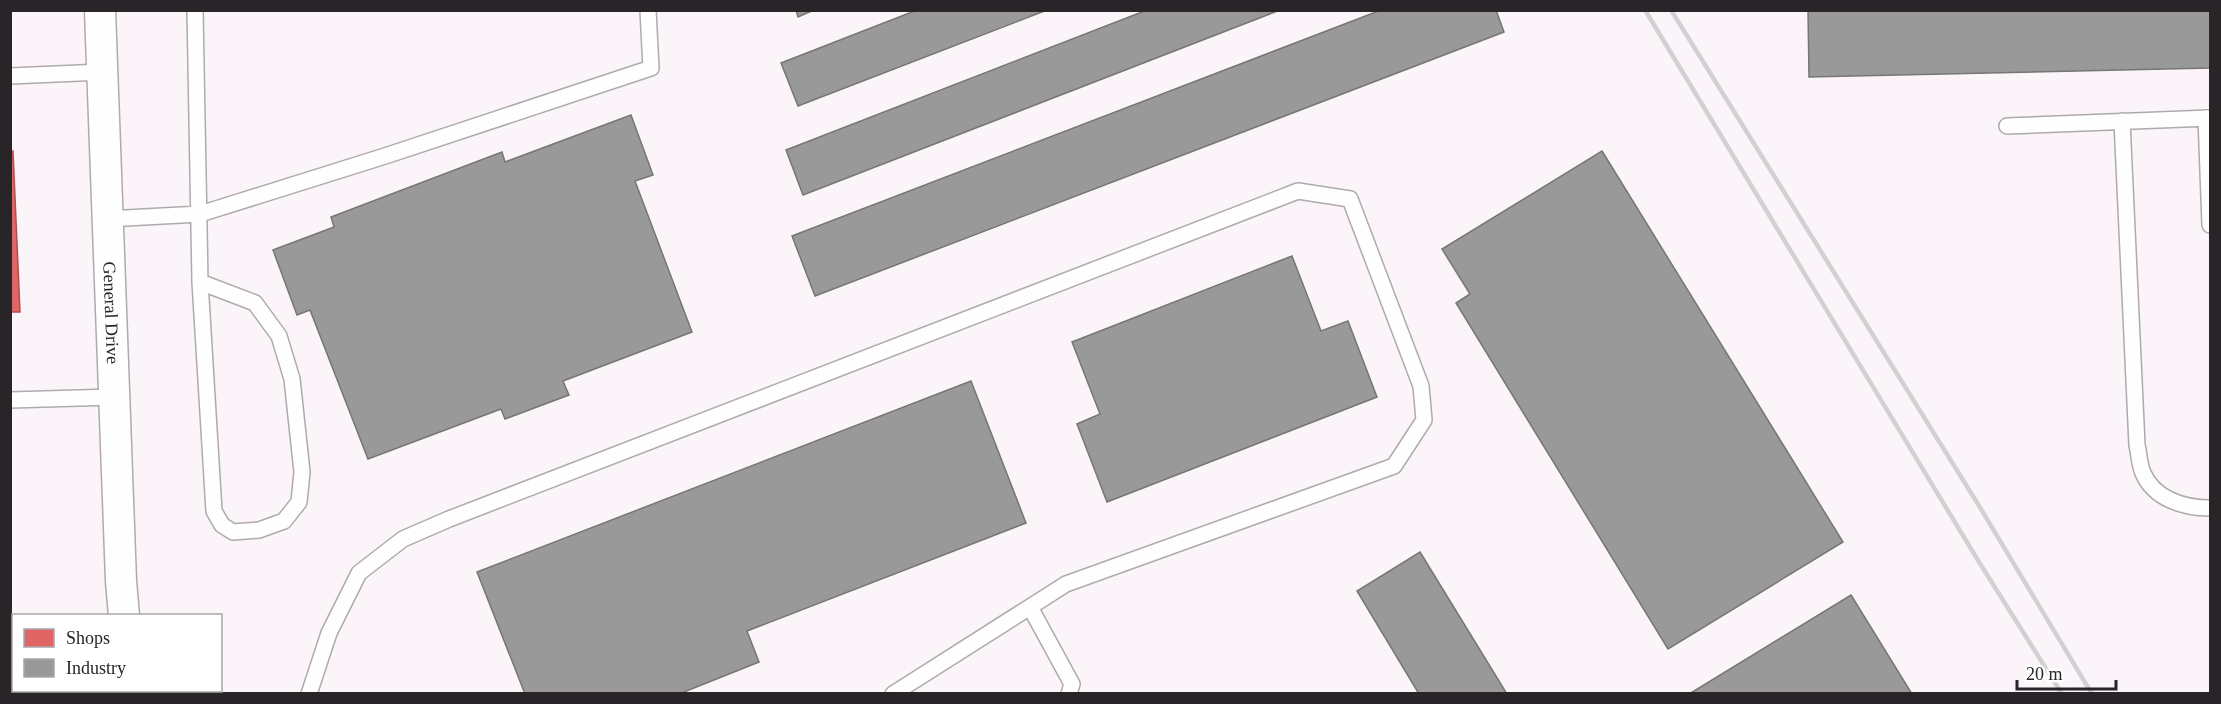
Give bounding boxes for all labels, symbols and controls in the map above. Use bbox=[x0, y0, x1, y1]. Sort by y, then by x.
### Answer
street label: General Drive bbox=[99, 261, 123, 364]
legend bbox=[12, 614, 222, 692]
text: Shops bbox=[66, 628, 110, 648]
scale bar bbox=[2017, 653, 2116, 691]
text: Industry bbox=[66, 658, 126, 678]
text: 20 m bbox=[2026, 664, 2063, 684]

